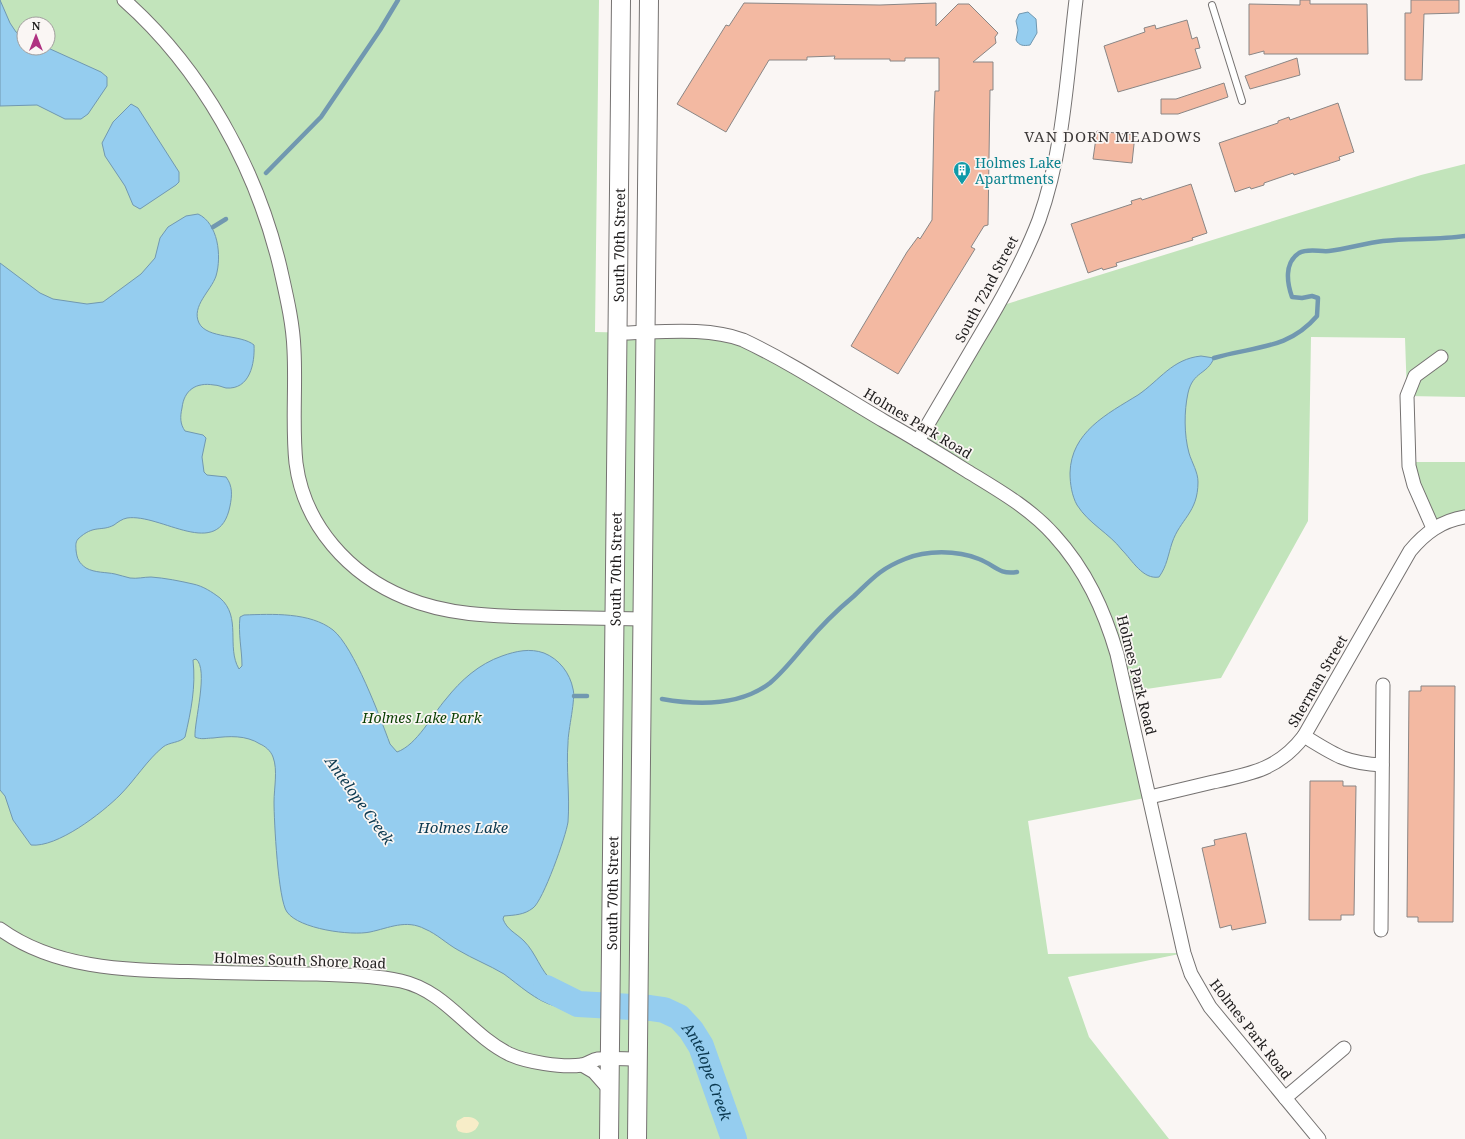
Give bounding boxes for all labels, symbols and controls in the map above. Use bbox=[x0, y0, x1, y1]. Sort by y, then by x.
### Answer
north arrow bbox=[16, 16, 56, 56]
text: N bbox=[32, 18, 41, 33]
district label: VAN DORN MEADOWS bbox=[1024, 126, 1202, 146]
place label: Holmes Lake Apartments bbox=[975, 153, 1061, 188]
building icon: Holmes Lake Apartments bbox=[952, 160, 972, 185]
street label: South 70th Street bbox=[608, 188, 629, 302]
street label: South 72nd Street bbox=[950, 232, 1022, 346]
street label: Holmes Park Road bbox=[861, 383, 976, 463]
street label: South 70th Street bbox=[605, 512, 625, 626]
street label: Holmes Park Road bbox=[1113, 613, 1161, 737]
street label: Sherman Street bbox=[1283, 631, 1351, 731]
park label: Holmes Lake Park bbox=[361, 708, 483, 727]
water label: Antelope Creek bbox=[320, 751, 399, 849]
water label: Holmes Lake bbox=[417, 817, 509, 837]
street label: South 70th Street bbox=[601, 836, 622, 950]
street label: Holmes South Shore Road bbox=[214, 947, 387, 973]
street label: Holmes Park Road bbox=[1206, 975, 1297, 1084]
water label: Antelope Creek bbox=[678, 1017, 737, 1124]

